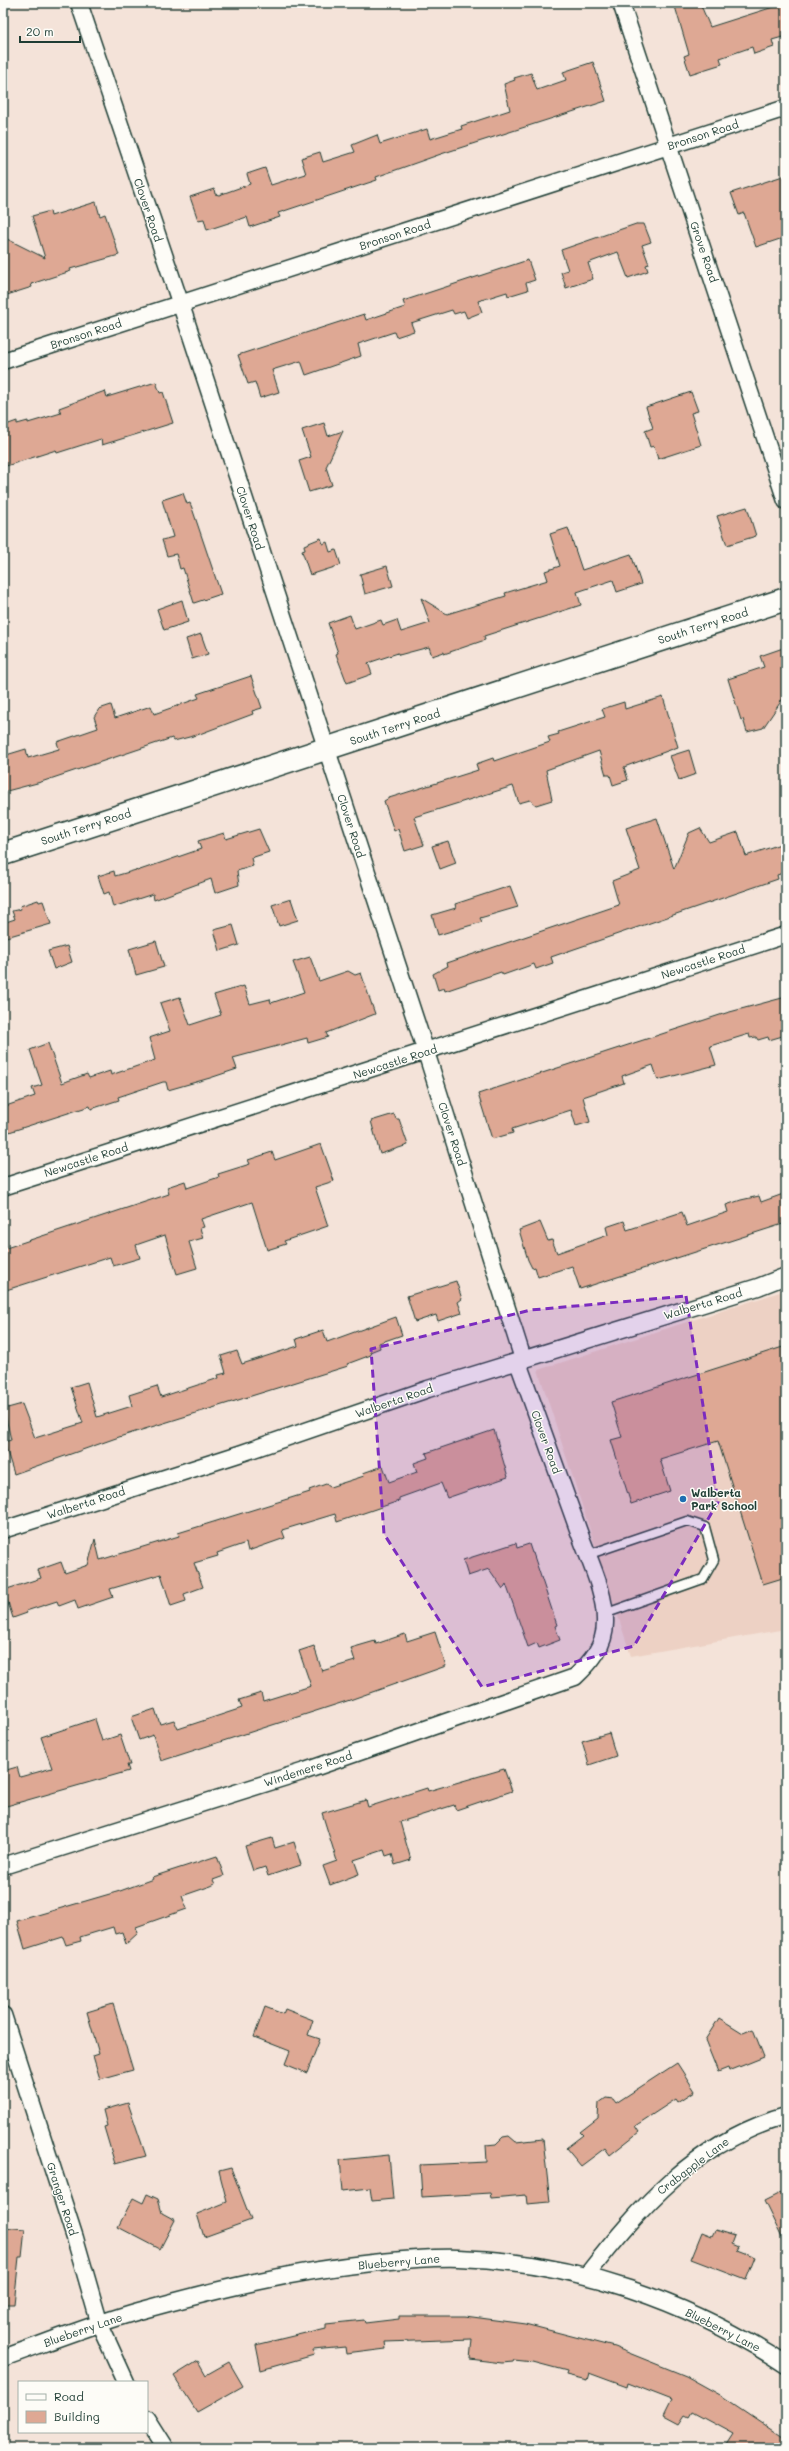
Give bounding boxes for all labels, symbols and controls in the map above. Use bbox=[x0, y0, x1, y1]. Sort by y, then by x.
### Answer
scale bar bbox=[20, 18, 80, 44]
text: 20 m bbox=[26, 23, 54, 39]
street label: Bronson Road bbox=[665, 116, 740, 153]
street label: Clover Road bbox=[131, 176, 166, 244]
street label: Bronson Road bbox=[357, 216, 432, 253]
street label: Grove Road bbox=[687, 219, 722, 284]
street label: Bronson Road bbox=[48, 315, 123, 352]
street label: Clover Road bbox=[233, 484, 268, 552]
street label: South Terry Road bbox=[656, 604, 750, 647]
street label: South Terry Road bbox=[348, 705, 442, 748]
street label: Clover Road bbox=[334, 792, 369, 860]
street label: South Terry Road bbox=[39, 805, 133, 848]
street label: Newcastle Road bbox=[659, 941, 747, 982]
street label: Newcastle Road bbox=[351, 1041, 439, 1082]
street label: Clover Road bbox=[435, 1100, 470, 1168]
street label: Newcastle Road bbox=[42, 1139, 130, 1180]
street label: Walberta Road bbox=[662, 1284, 744, 1323]
street label: Walberta Road bbox=[353, 1380, 435, 1421]
street label: Clover Road bbox=[528, 1408, 565, 1476]
street label: Walberta Road bbox=[45, 1483, 127, 1522]
place label: Walberta Park School bbox=[691, 1485, 757, 1513]
marker: Walberta Park School bbox=[678, 1494, 688, 1504]
street label: Windemere Road bbox=[262, 1747, 354, 1790]
street label: Crabapple Lane bbox=[654, 2134, 732, 2198]
street label: Granger Road bbox=[44, 2160, 81, 2237]
street label: Blueberry Lane bbox=[357, 2250, 441, 2273]
street label: Blueberry Lane bbox=[683, 2304, 763, 2355]
street label: Blueberry Lane bbox=[42, 2309, 124, 2350]
legend bbox=[18, 2381, 148, 2433]
text: Road bbox=[54, 2388, 84, 2404]
text: Building bbox=[54, 2408, 100, 2424]

